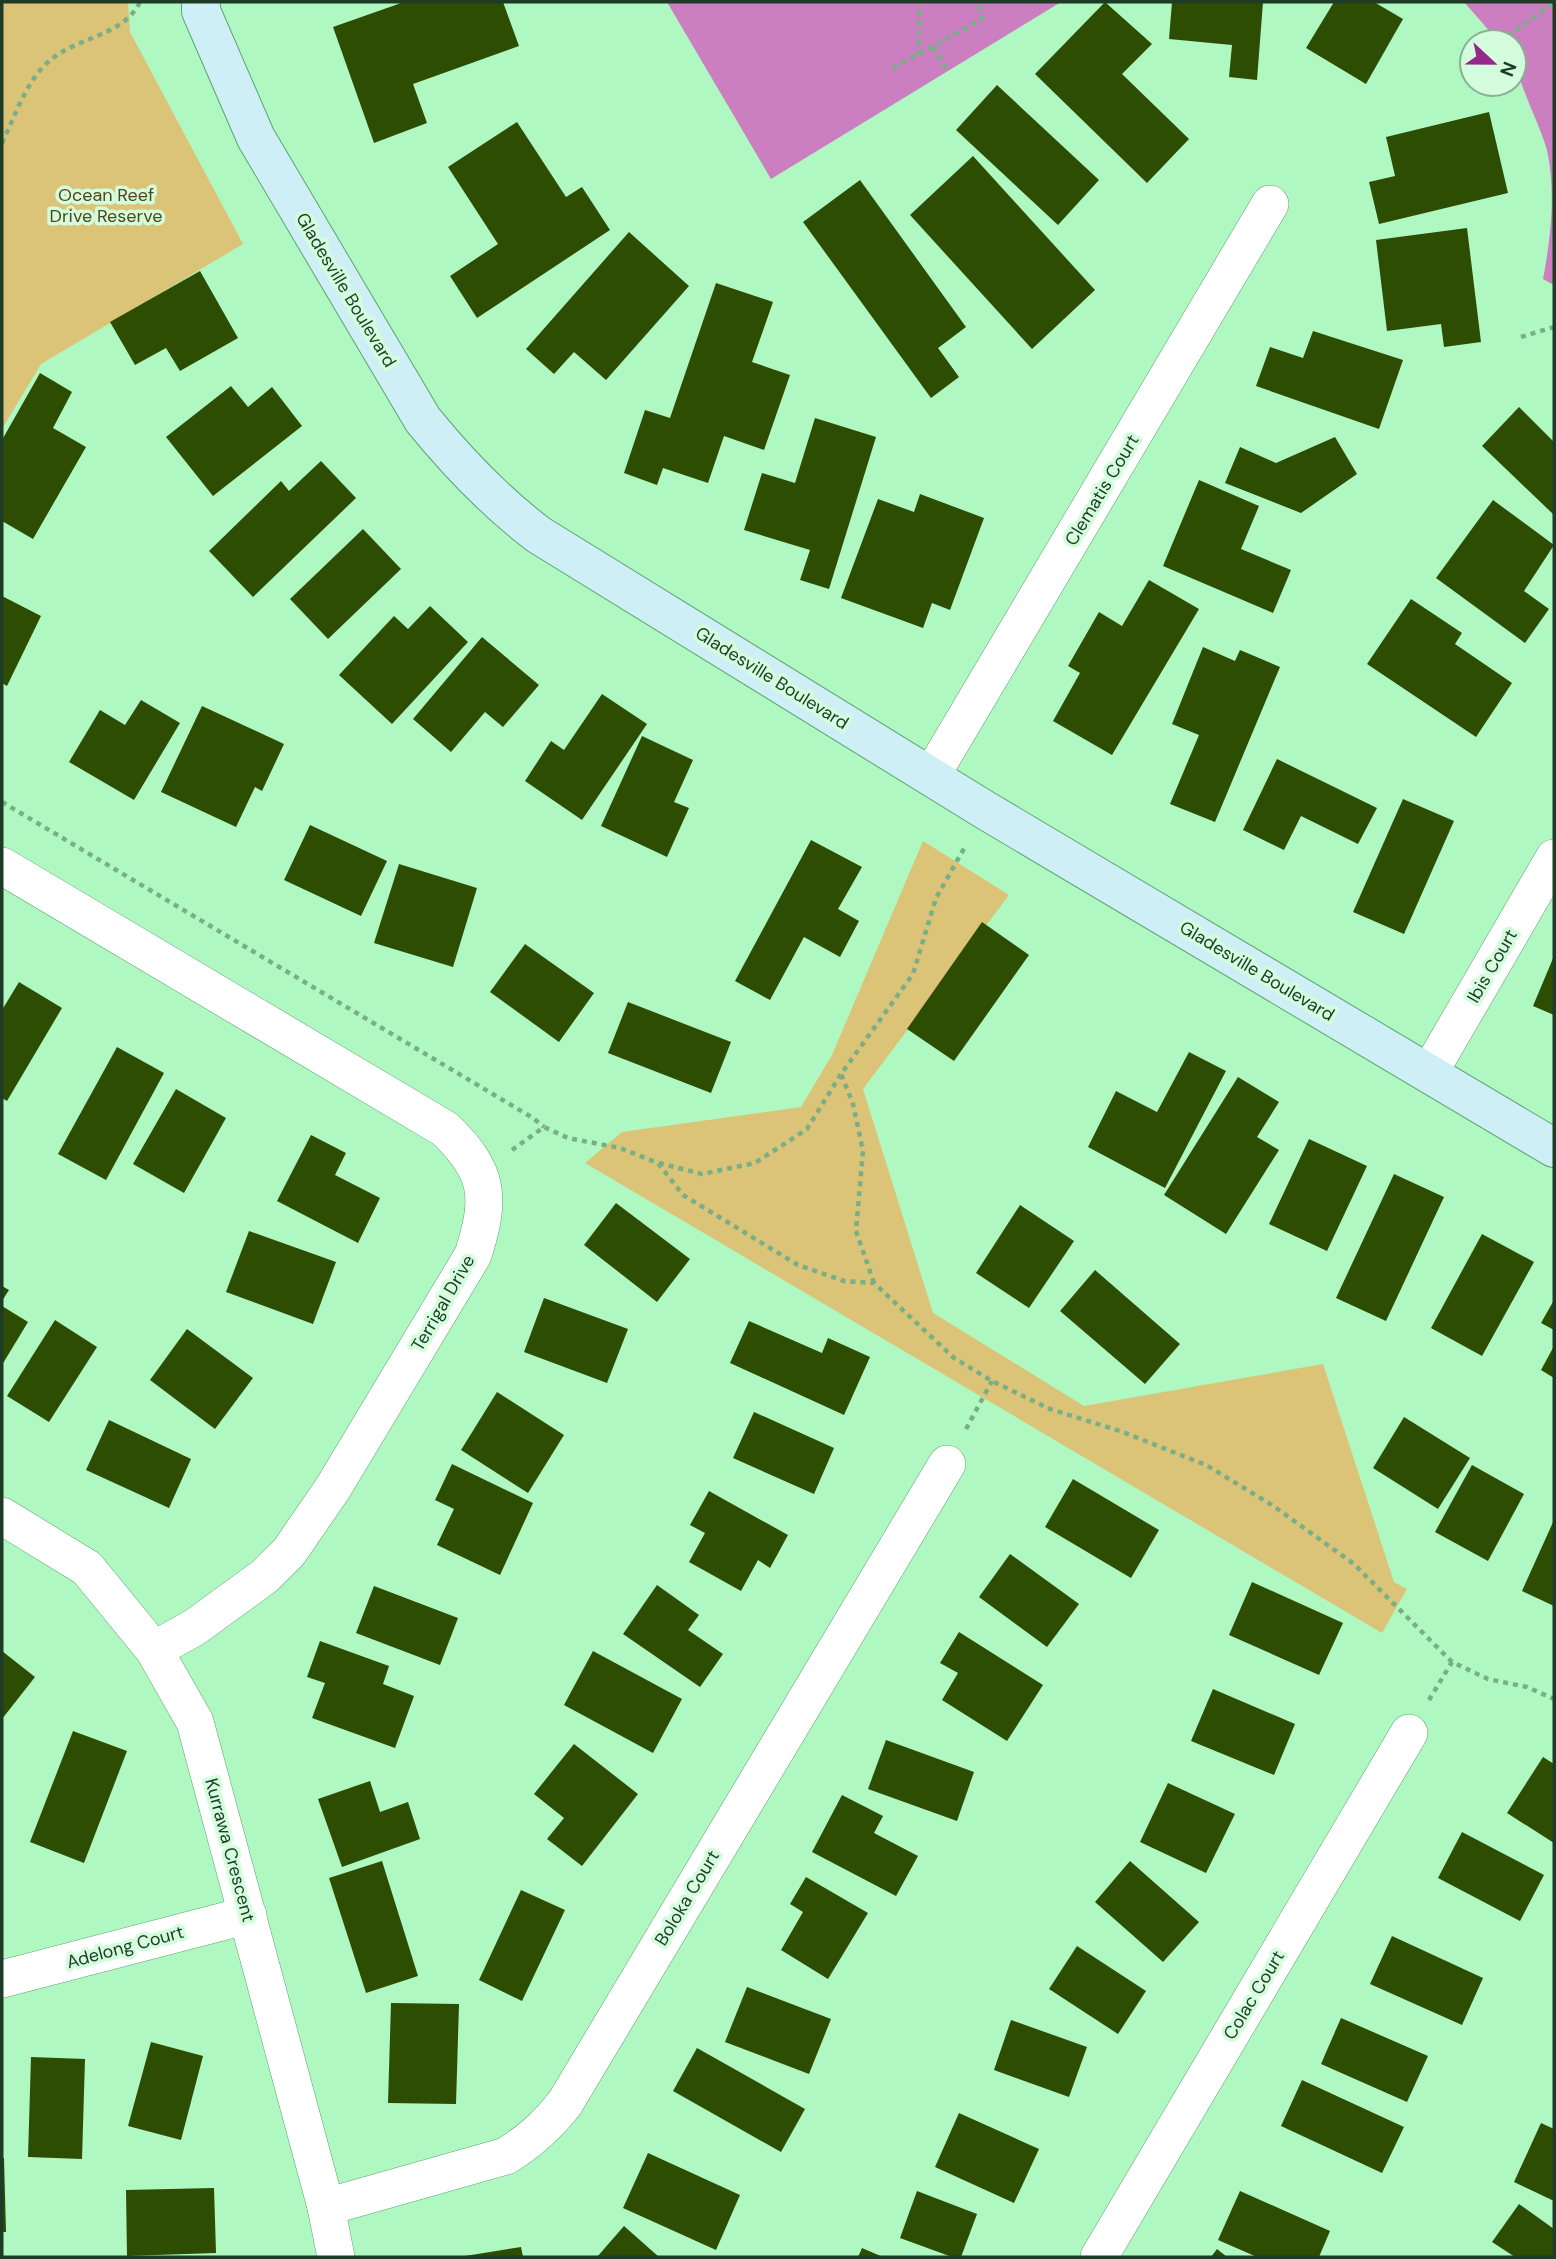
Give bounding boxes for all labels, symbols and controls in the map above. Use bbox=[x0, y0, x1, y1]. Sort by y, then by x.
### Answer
north arrow bbox=[1458, 28, 1528, 98]
text: N bbox=[1494, 58, 1522, 80]
park label: Ocean Reef Drive Reserve bbox=[50, 183, 162, 228]
street label: Gladesville Boulevard bbox=[290, 208, 402, 372]
street label: Clematis Court bbox=[1059, 430, 1145, 550]
street label: Gladesville Boulevard bbox=[691, 621, 853, 735]
street label: Gladesville Boulevard bbox=[1175, 915, 1339, 1027]
street label: Ibis Court bbox=[1461, 925, 1523, 1007]
street label: Terrigal Drive bbox=[406, 1250, 480, 1356]
street label: Kurrawa Crescent bbox=[199, 1775, 261, 1925]
street label: Boloka Court bbox=[649, 1846, 725, 1950]
street label: Adelong Court bbox=[64, 1920, 186, 1974]
street label: Colac Court bbox=[1218, 1946, 1290, 2044]

